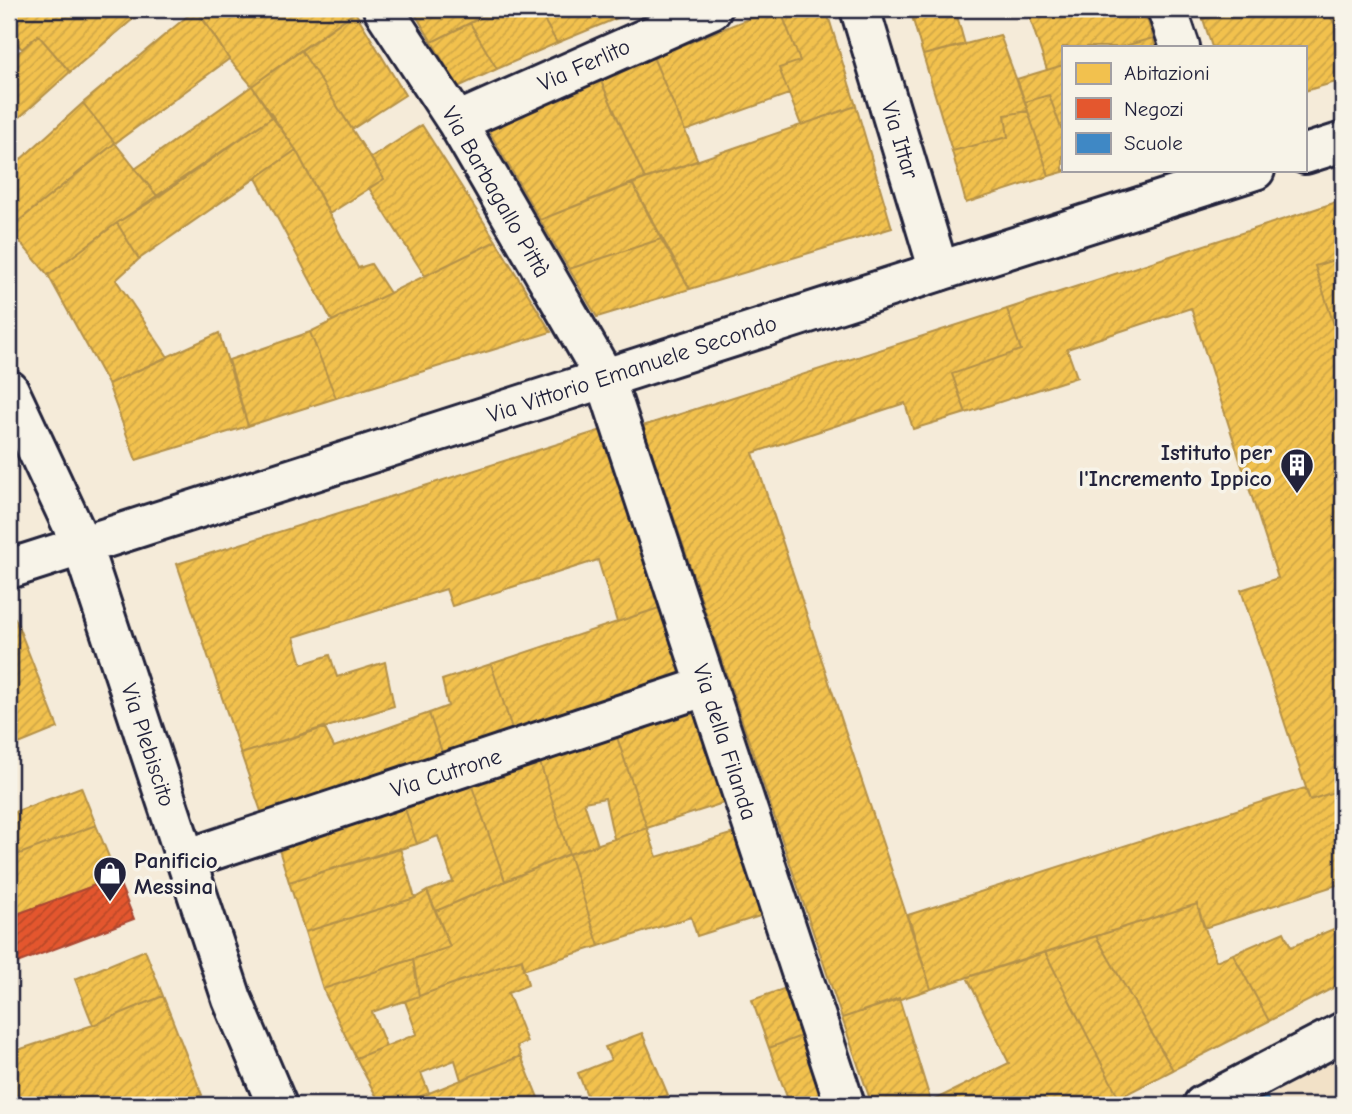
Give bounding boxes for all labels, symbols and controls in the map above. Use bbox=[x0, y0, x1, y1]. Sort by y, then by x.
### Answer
street label: Via Ferlito bbox=[534, 33, 634, 97]
legend bbox=[1062, 46, 1306, 172]
text: Abitazioni bbox=[1124, 61, 1210, 85]
text: Negozi bbox=[1124, 97, 1184, 121]
street label: Via Ittar bbox=[875, 98, 925, 183]
street label: Via Barbagallo Pittà bbox=[436, 102, 556, 282]
text: Scuole bbox=[1124, 131, 1183, 155]
street label: Via Vittorio Emanuele Secondo bbox=[484, 309, 780, 429]
place label: Istituto per l'Incremento Ippico bbox=[1079, 439, 1273, 492]
building icon: Istituto per l'Incremento Ippico bbox=[1278, 446, 1316, 495]
street label: Via della Filanda bbox=[687, 660, 763, 824]
street label: Via Plebiscito bbox=[115, 680, 181, 810]
street label: Via Cutrone bbox=[387, 742, 505, 804]
place label: Panificio Messina bbox=[134, 847, 218, 900]
shop icon: Panificio Messina bbox=[91, 854, 129, 903]

